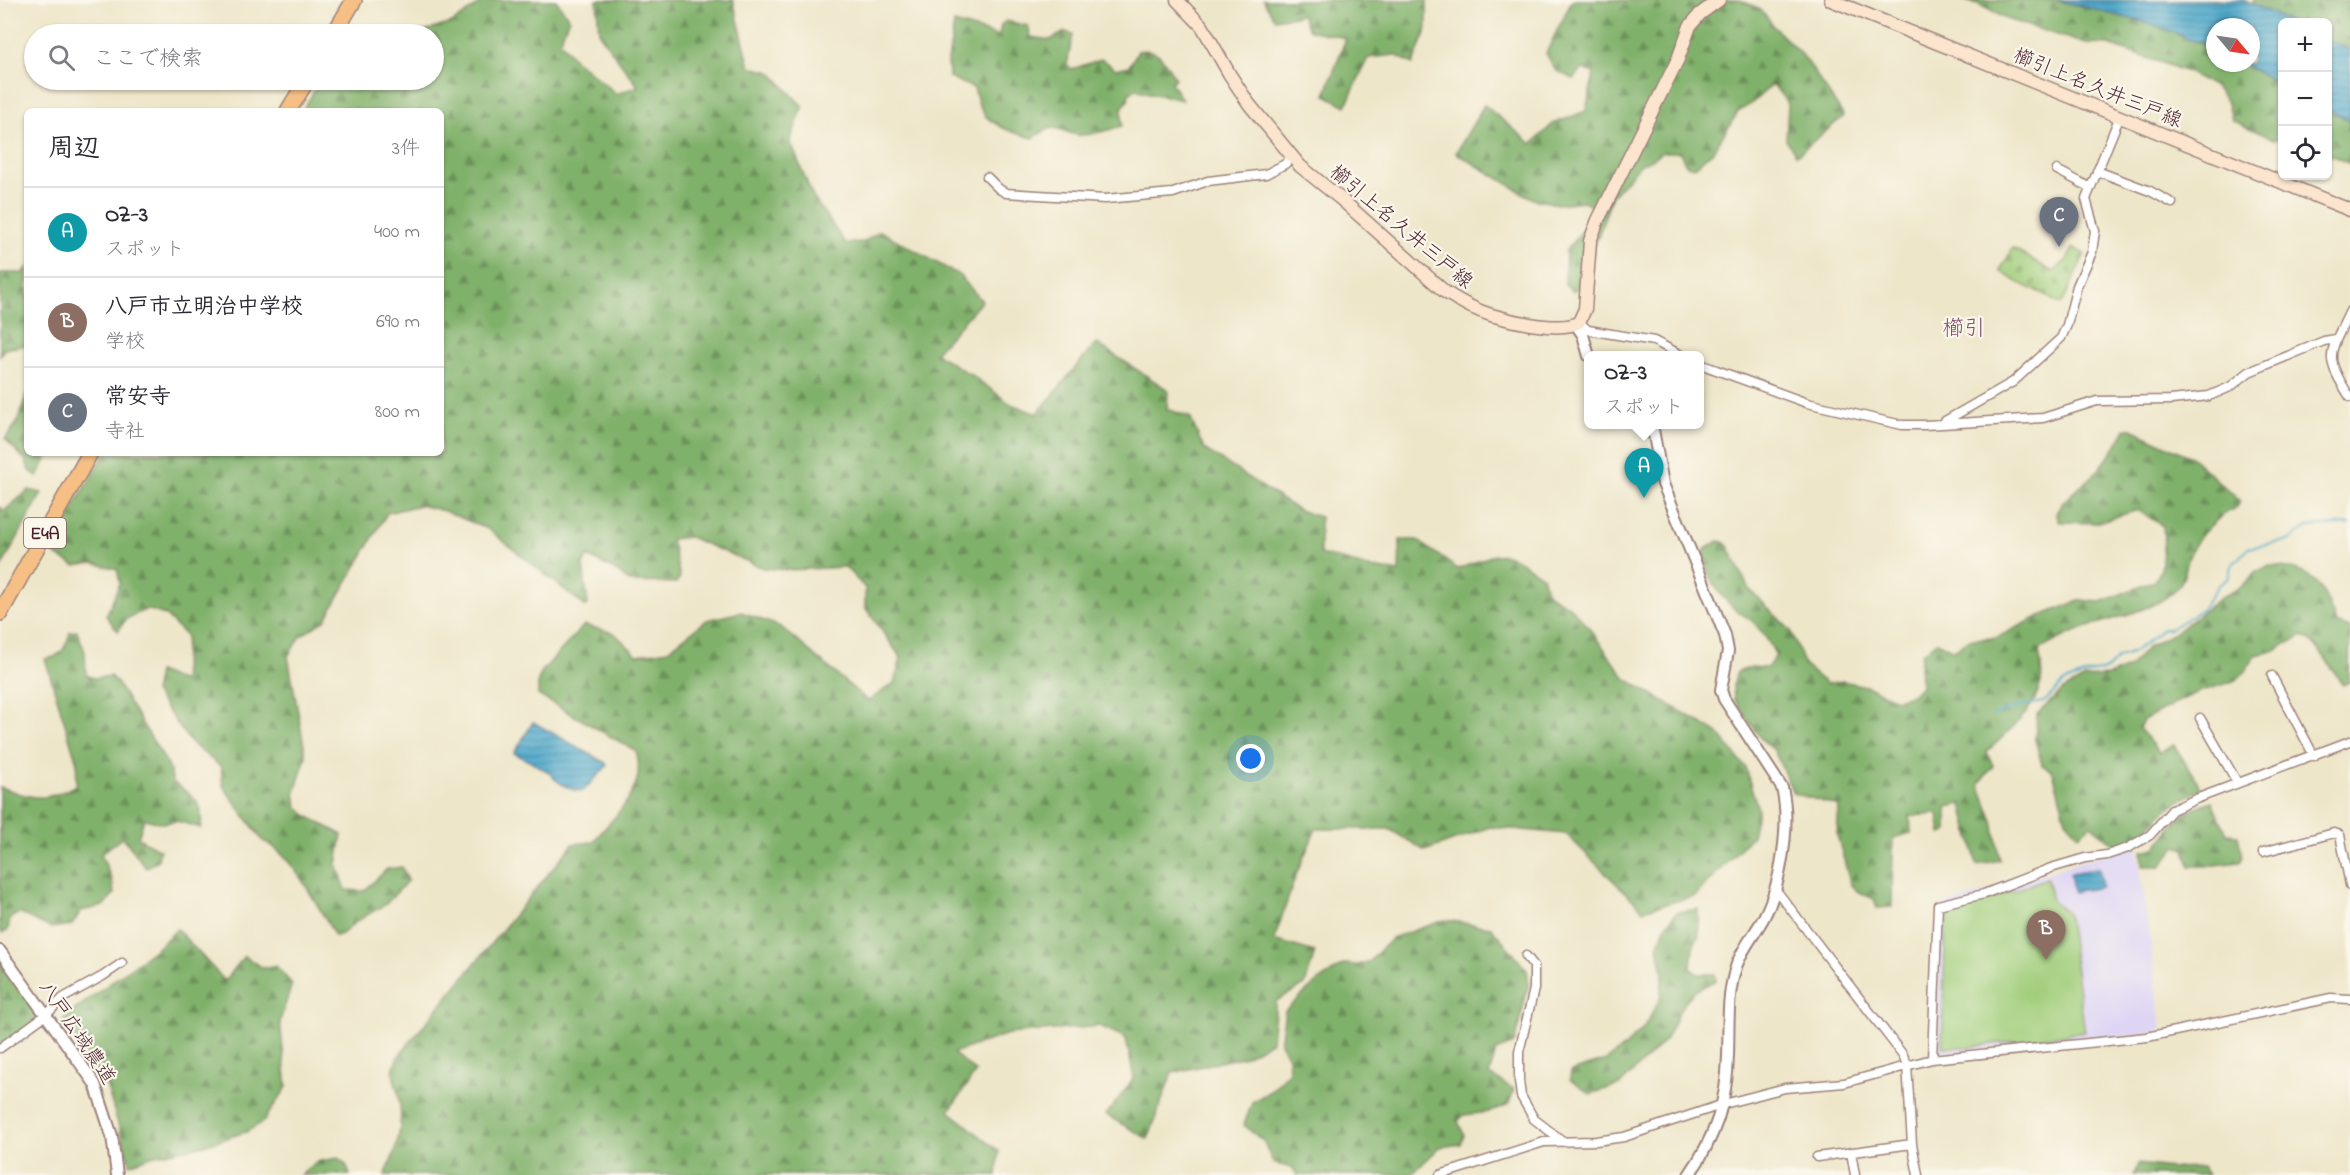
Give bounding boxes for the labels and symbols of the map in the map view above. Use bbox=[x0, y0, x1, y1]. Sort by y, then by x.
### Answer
north arrow bbox=[2206, 18, 2260, 72]
street label: 櫛引上名久井三戸線 bbox=[2008, 42, 2186, 136]
street label: 櫛引上名久井三戸線 bbox=[1322, 159, 1479, 297]
pin: C bbox=[2040, 198, 2078, 247]
district label: 櫛引 bbox=[1942, 314, 1986, 346]
pin: A bbox=[1624, 448, 1664, 498]
road number: E4A bbox=[24, 518, 66, 548]
your location bbox=[1236, 744, 1265, 773]
pin: B bbox=[2026, 910, 2066, 960]
street label: 八戸広域農道 bbox=[30, 976, 122, 1091]

